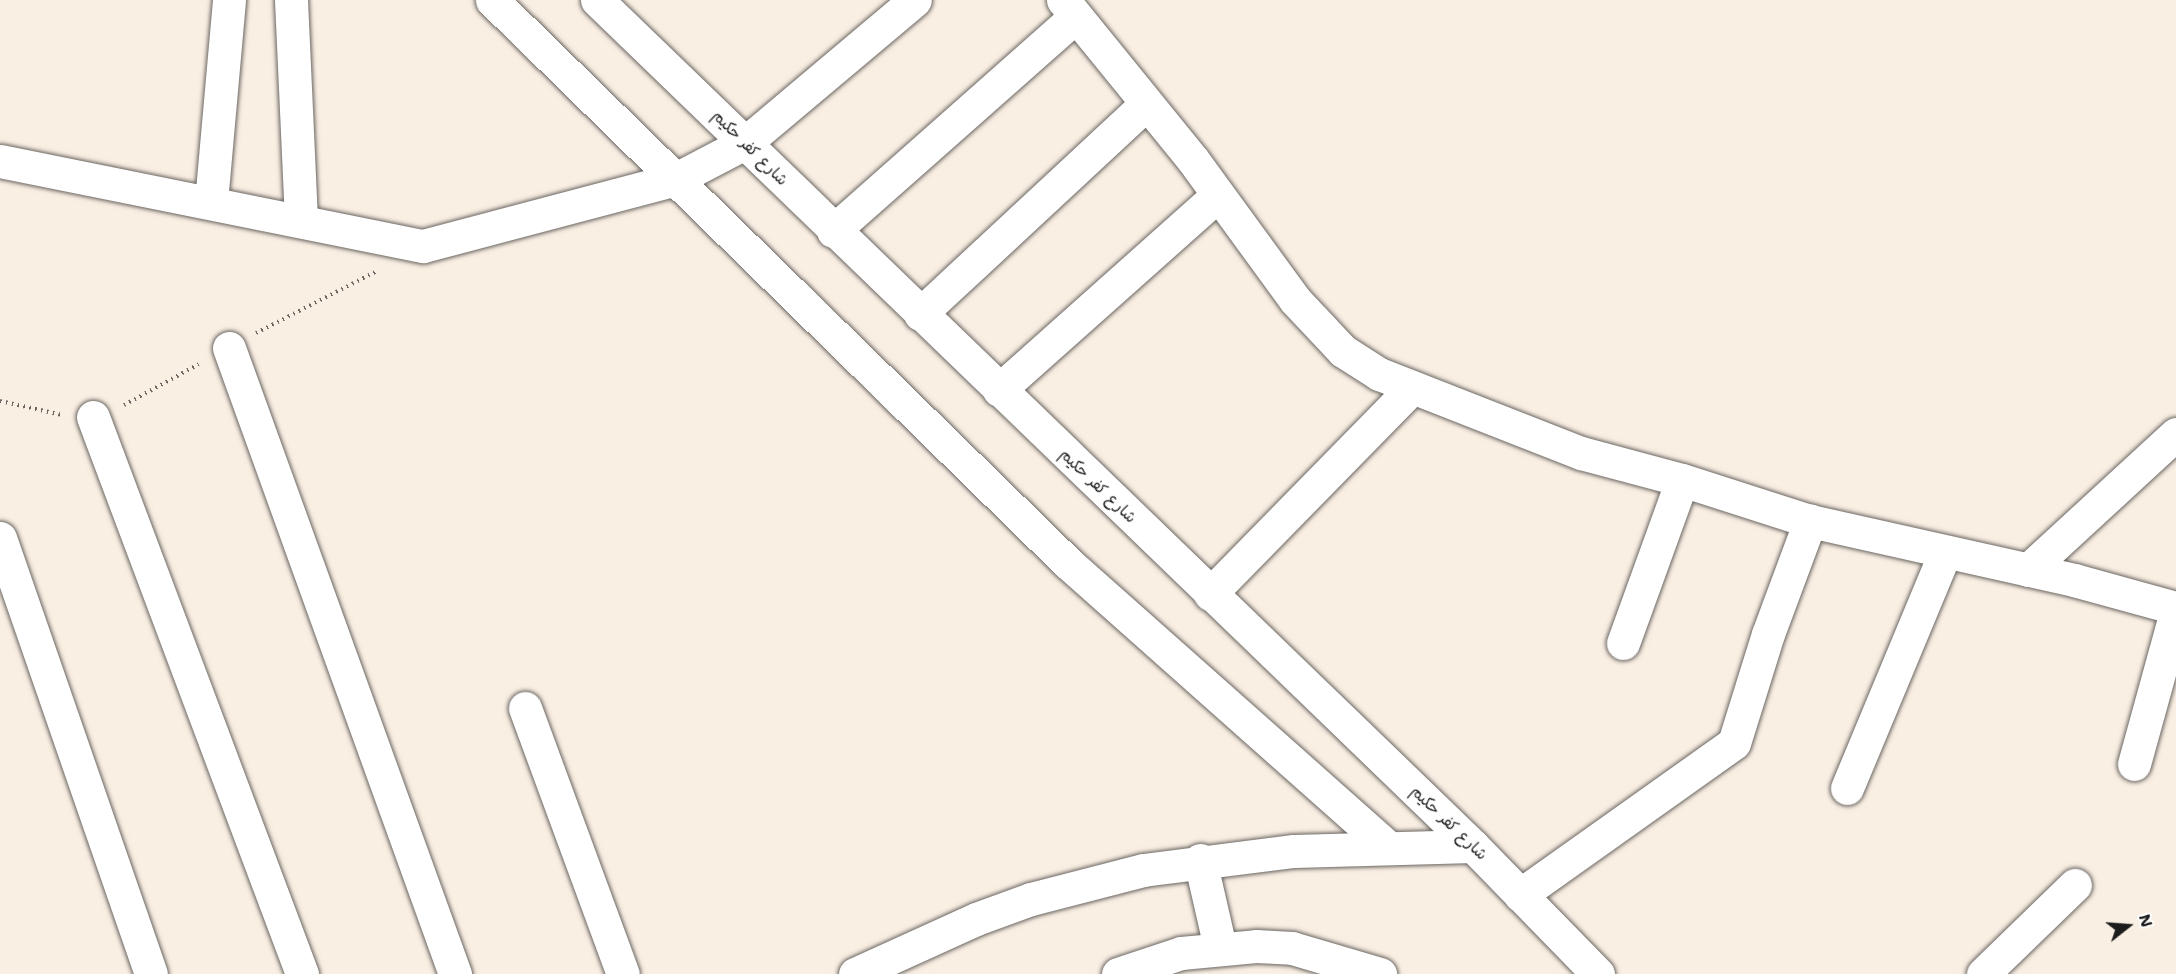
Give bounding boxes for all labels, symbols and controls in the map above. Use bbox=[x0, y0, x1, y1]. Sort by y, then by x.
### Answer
street label: شارع كفر حكيم bbox=[708, 106, 792, 190]
street label: شارع كفر حكيم bbox=[1056, 445, 1140, 527]
street label: شارع كفر حكيم bbox=[1407, 782, 1491, 864]
north arrow bbox=[2098, 896, 2158, 956]
text: N bbox=[2134, 911, 2158, 930]

